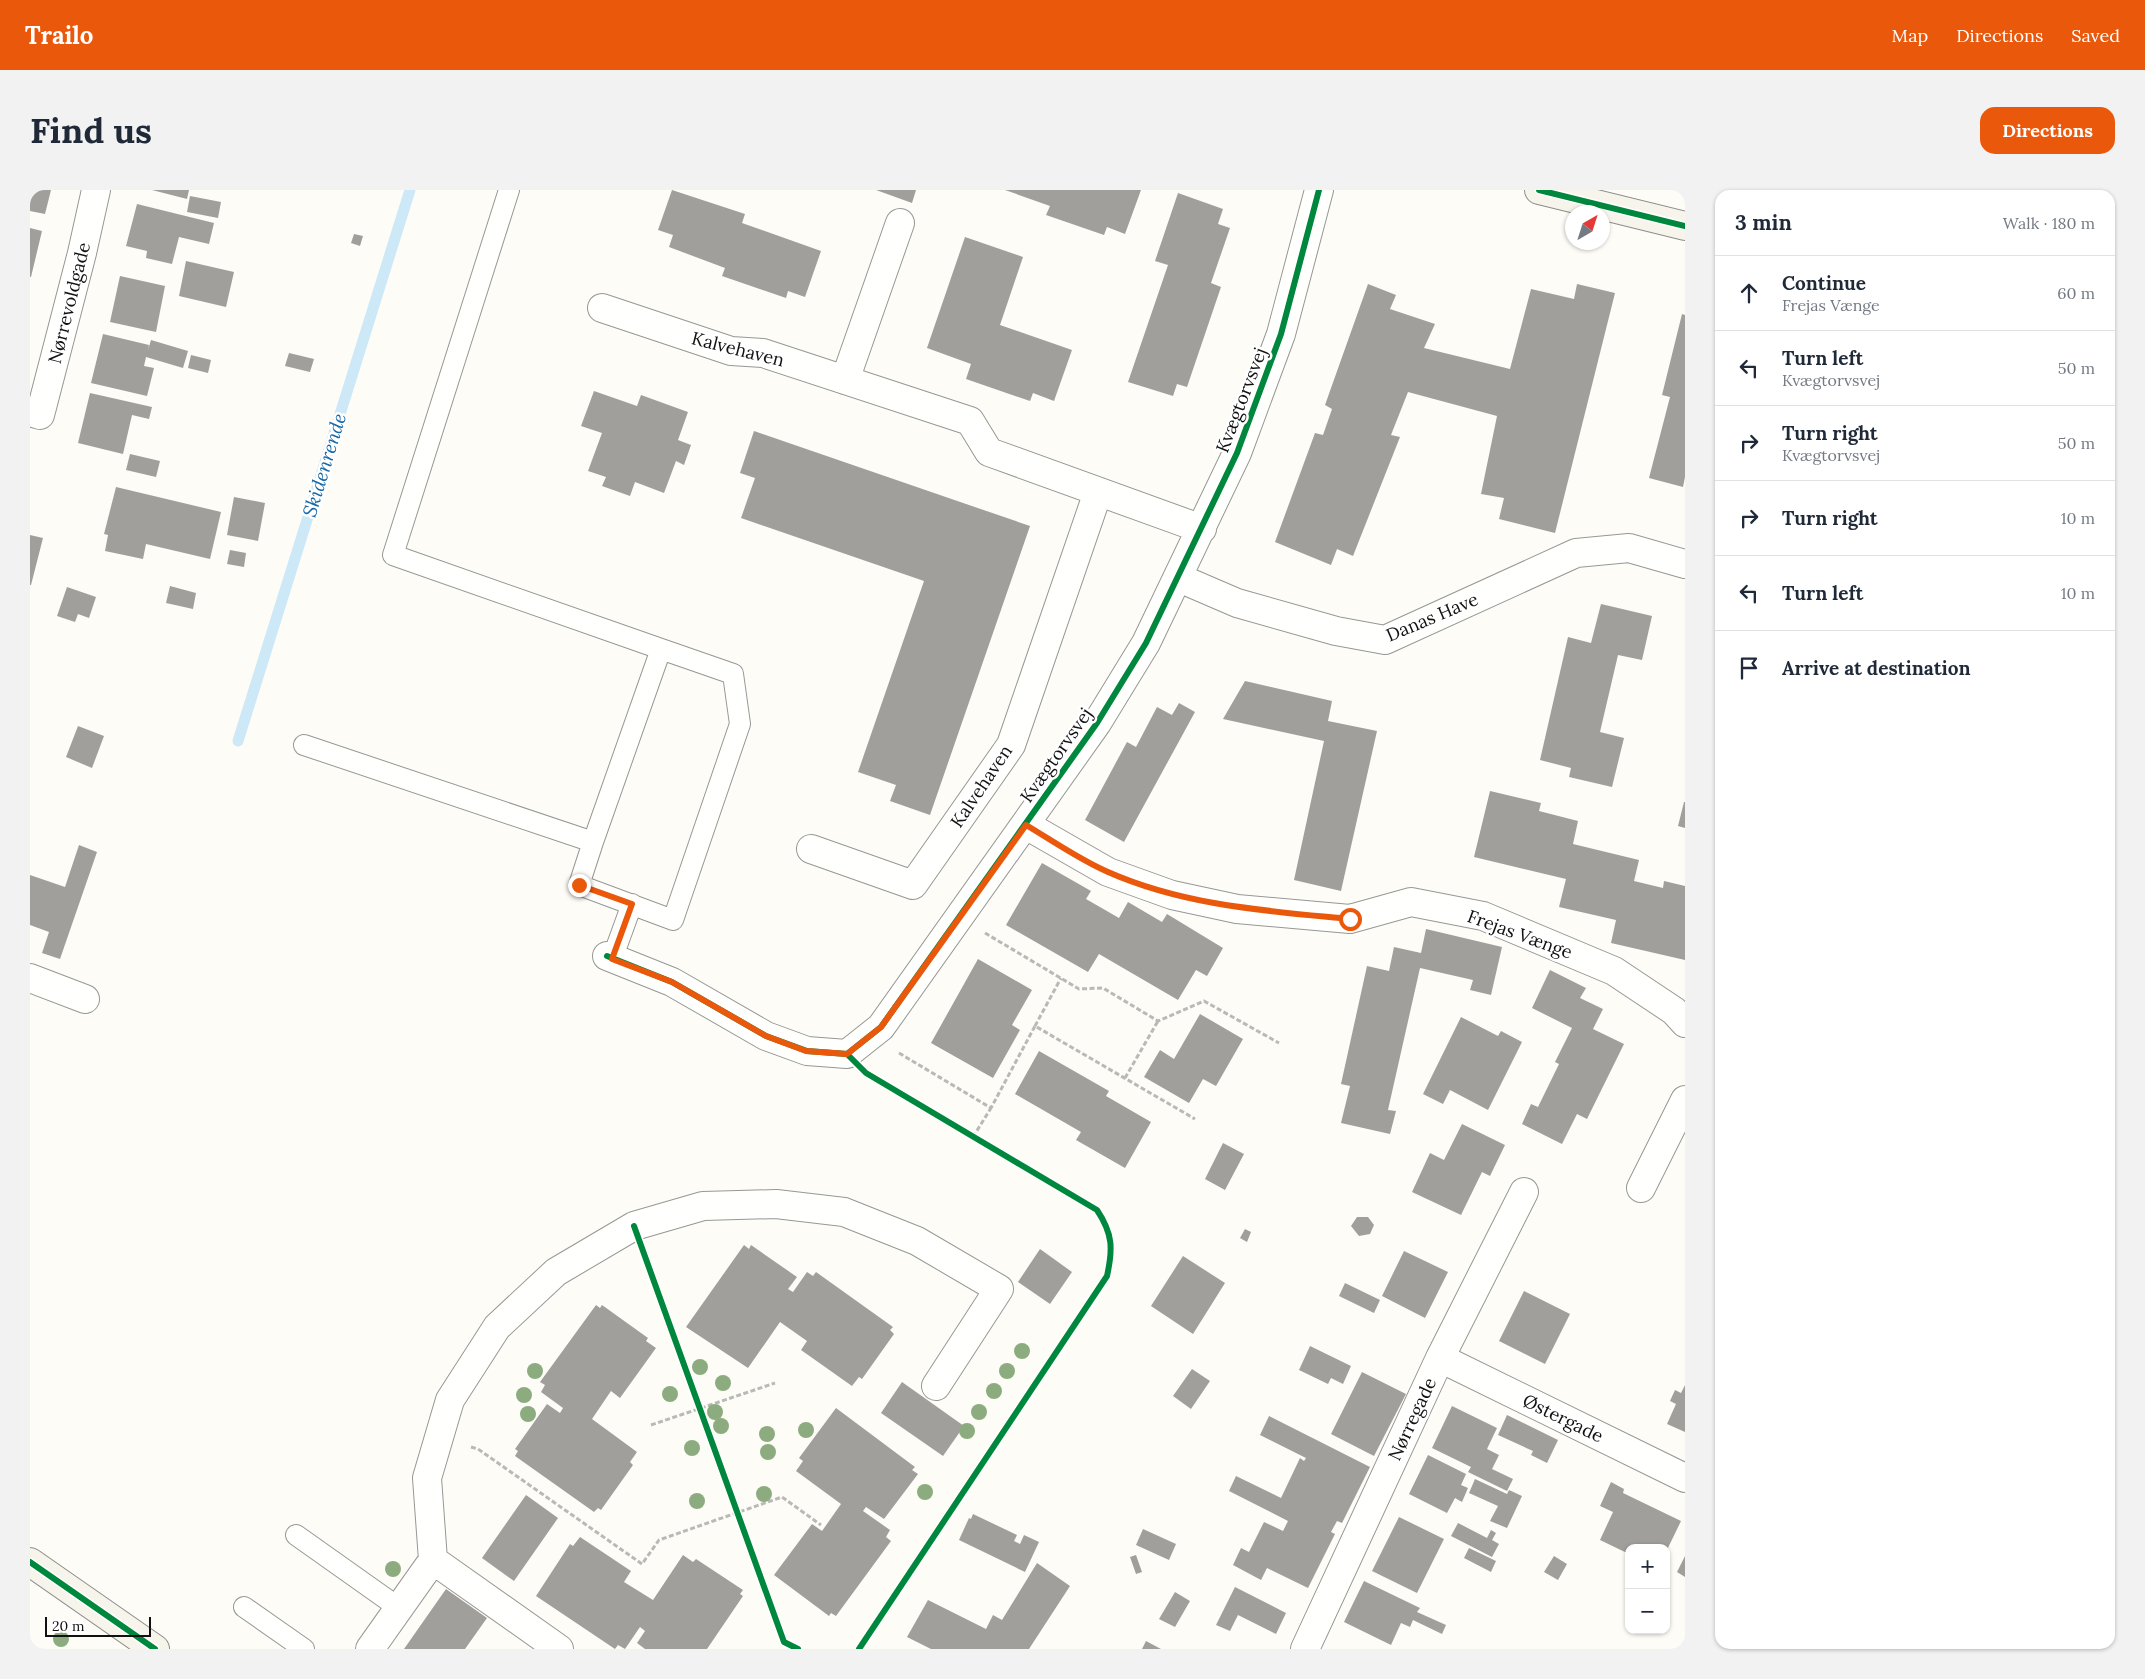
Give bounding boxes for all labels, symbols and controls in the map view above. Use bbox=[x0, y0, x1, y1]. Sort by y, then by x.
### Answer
text: Trailo bbox=[25, 20, 93, 51]
text: Map bbox=[1892, 24, 1928, 47]
text: Directions bbox=[1956, 24, 2043, 47]
text: Saved bbox=[2071, 24, 2120, 47]
button: Directions bbox=[1980, 107, 2115, 154]
text: Find us bbox=[30, 108, 152, 153]
north arrow bbox=[1565, 205, 1610, 250]
text: 3 min bbox=[1735, 209, 1792, 236]
text: Walk · 180 m bbox=[2003, 213, 2095, 233]
street label: Nørrevoldgade bbox=[43, 240, 95, 366]
text: Continue bbox=[1782, 271, 1866, 295]
icon: ahead bbox=[1735, 279, 1763, 307]
text: 60 m bbox=[2057, 283, 2095, 303]
text: Frejas Vænge bbox=[1782, 295, 1880, 315]
street label: Kalvehaven bbox=[689, 326, 787, 372]
street label: Kvægtorvsvej bbox=[1210, 344, 1272, 456]
text: Turn left bbox=[1782, 346, 1863, 370]
icon: left bbox=[1735, 354, 1763, 382]
text: 50 m bbox=[2058, 358, 2095, 378]
text: Kvægtorvsvej bbox=[1782, 370, 1880, 390]
water label: Skidenrende bbox=[297, 410, 351, 520]
text: Turn right bbox=[1782, 421, 1878, 445]
icon: right bbox=[1735, 429, 1763, 457]
text: 50 m bbox=[2058, 433, 2095, 453]
text: Kvægtorvsvej bbox=[1782, 445, 1880, 465]
icon: right bbox=[1735, 504, 1763, 532]
text: Turn right bbox=[1782, 506, 1878, 530]
text: 10 m bbox=[2061, 508, 2095, 528]
icon: left bbox=[1735, 579, 1763, 607]
text: Turn left bbox=[1782, 581, 1863, 605]
text: 10 m bbox=[2061, 583, 2095, 603]
street label: Danas Have bbox=[1383, 587, 1482, 647]
icon: arrive bbox=[1735, 654, 1763, 682]
text: Arrive at destination bbox=[1782, 656, 1971, 680]
street label: Kvægtorvsvej bbox=[1015, 703, 1097, 807]
street label: Kalvehaven bbox=[945, 740, 1017, 832]
route end bbox=[568, 874, 591, 897]
street label: Frejas Vænge bbox=[1464, 904, 1576, 964]
route start bbox=[1339, 908, 1362, 931]
street label: Nørregade bbox=[1383, 1374, 1441, 1464]
street label: Østergade bbox=[1519, 1389, 1607, 1447]
map controls bbox=[1625, 1544, 1670, 1634]
button: + bbox=[1625, 1544, 1670, 1589]
button: − bbox=[1625, 1589, 1670, 1634]
scale bar bbox=[45, 1614, 151, 1637]
text: 20 m bbox=[52, 1617, 84, 1635]

